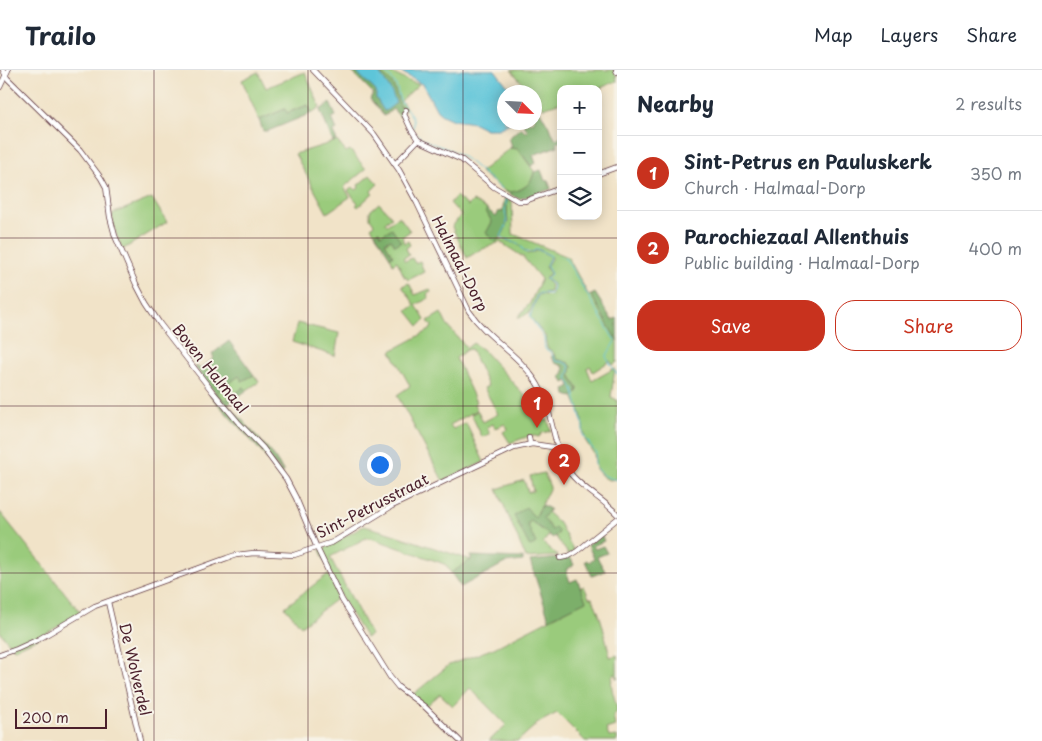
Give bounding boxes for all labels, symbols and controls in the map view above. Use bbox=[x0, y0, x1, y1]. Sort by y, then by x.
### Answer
text: Trailo bbox=[25, 17, 96, 53]
text: Map bbox=[814, 21, 853, 48]
text: Layers bbox=[881, 21, 938, 48]
text: Share bbox=[966, 21, 1017, 48]
north arrow bbox=[497, 85, 542, 130]
map controls bbox=[557, 85, 602, 220]
button: + bbox=[557, 85, 602, 130]
text: Nearby bbox=[637, 87, 714, 119]
text: 2 results bbox=[955, 91, 1022, 115]
button: − bbox=[557, 130, 602, 175]
text: Sint-Petrus en Pauluskerk bbox=[684, 147, 932, 175]
text: 1 bbox=[649, 161, 657, 185]
text: 350 m bbox=[970, 161, 1022, 185]
button: layers bbox=[557, 175, 602, 220]
text: Church · Halmaal-Dorp bbox=[684, 175, 866, 199]
street label: Halmaal-Dorp bbox=[427, 211, 495, 315]
text: Parochiezaal Allenthuis bbox=[684, 222, 909, 250]
text: 2 bbox=[647, 236, 659, 260]
text: 400 m bbox=[969, 236, 1022, 260]
text: Public building · Halmaal-Dorp bbox=[684, 250, 920, 274]
button: Save bbox=[637, 300, 825, 351]
button: Share bbox=[835, 300, 1022, 351]
street label: Boven Halmaal bbox=[168, 318, 254, 418]
pin: 1 bbox=[521, 387, 553, 428]
pin: 2 bbox=[548, 444, 580, 485]
your location bbox=[367, 452, 393, 478]
street label: Sint-Petrusstraat bbox=[312, 467, 432, 543]
street label: De Wolverdel bbox=[114, 620, 158, 718]
scale bar bbox=[15, 706, 108, 729]
text: 200 m bbox=[22, 707, 69, 728]

